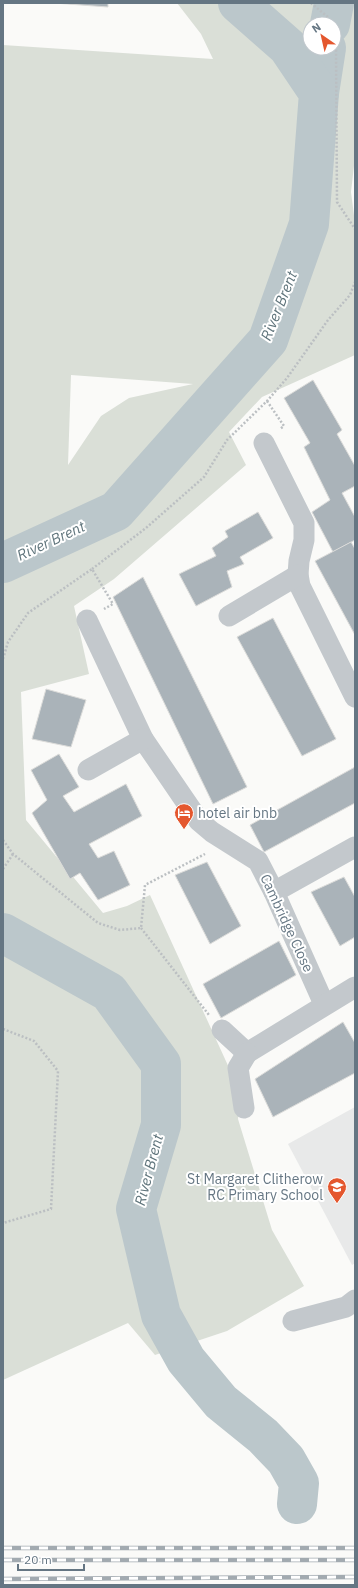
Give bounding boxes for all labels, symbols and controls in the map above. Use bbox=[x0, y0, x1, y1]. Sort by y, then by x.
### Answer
north arrow bbox=[302, 16, 342, 56]
text: N bbox=[309, 20, 324, 36]
water label: River Brent bbox=[256, 267, 301, 343]
water label: River Brent bbox=[14, 516, 89, 565]
hotel icon: hotel air bnb bbox=[173, 802, 195, 830]
place label: hotel air bnb bbox=[198, 804, 277, 822]
street label: Cambridge Close bbox=[256, 871, 318, 975]
water label: River Brent bbox=[130, 1131, 167, 1208]
place label: St Margaret Clitherow RC Primary School bbox=[187, 1170, 323, 1204]
school or university icon: St Margaret Clitherow RC Primary School bbox=[326, 1176, 348, 1204]
scale bar bbox=[18, 1546, 84, 1572]
text: 20 m bbox=[24, 1552, 52, 1567]

